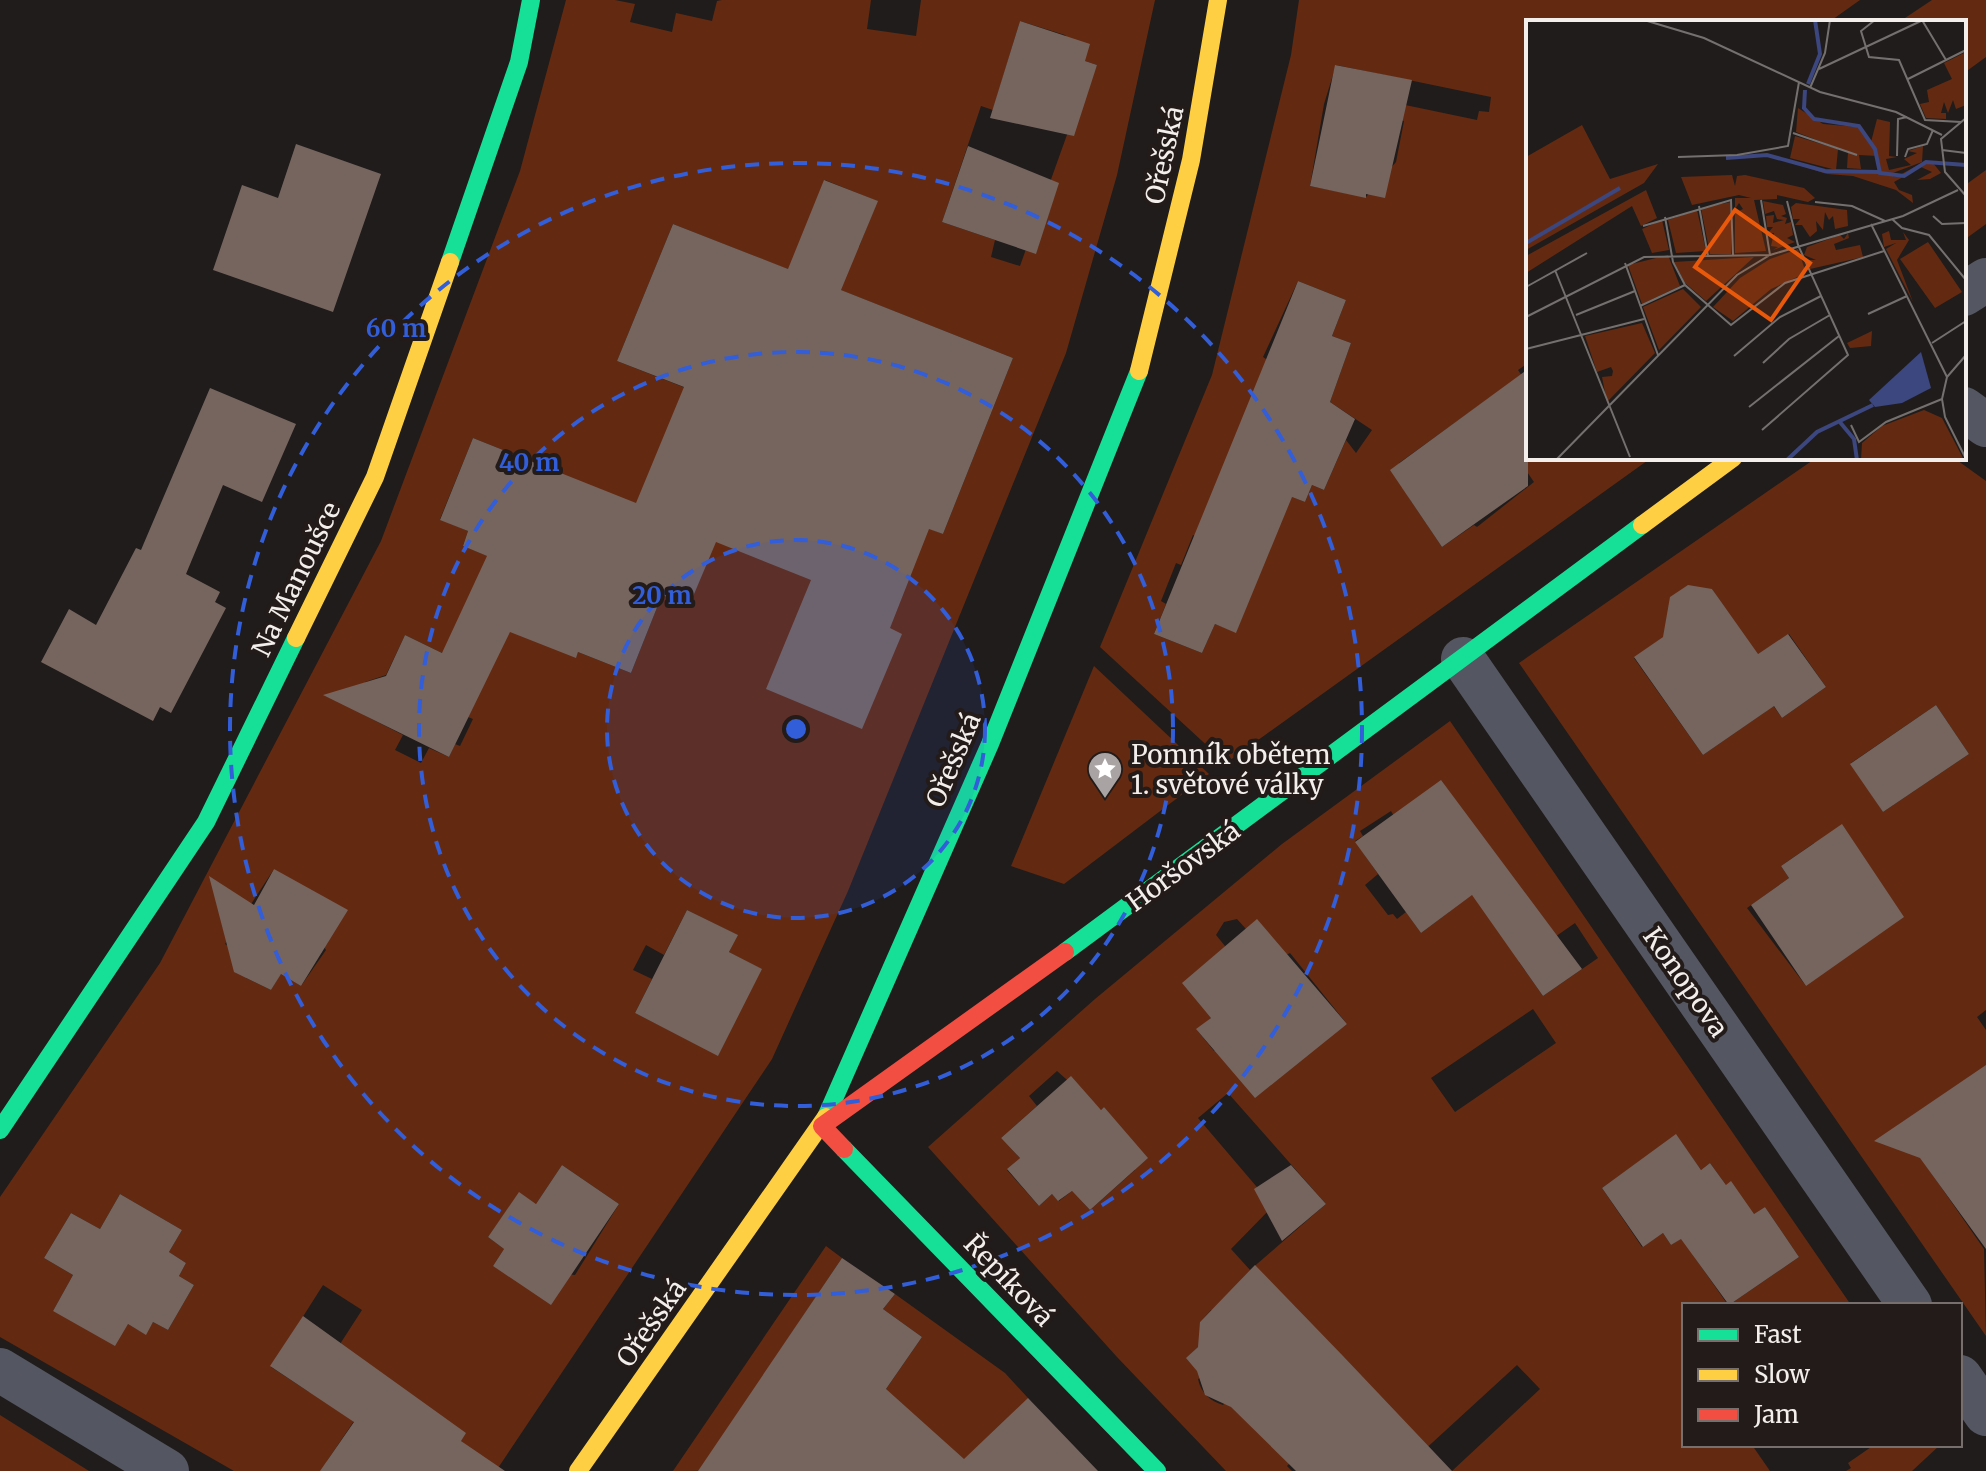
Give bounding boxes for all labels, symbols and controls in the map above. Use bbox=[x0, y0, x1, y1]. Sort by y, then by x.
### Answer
inset map bbox=[1526, 20, 1966, 460]
street label: Ořešská bbox=[1138, 103, 1190, 207]
text: 60 m bbox=[366, 313, 426, 344]
text: 40 m bbox=[499, 447, 559, 478]
street label: Na Manoušce bbox=[244, 497, 348, 661]
text: 20 m bbox=[632, 580, 692, 611]
street label: Ořešská bbox=[918, 708, 988, 812]
centre of rings bbox=[782, 715, 810, 743]
place label: Pomník obětem 1. světové války bbox=[1131, 738, 1331, 801]
place icon: Pomník obětem 1. světové války bbox=[1086, 750, 1124, 800]
street label: Horšovská bbox=[1120, 814, 1246, 918]
street label: Konopova bbox=[1636, 921, 1736, 1043]
street label: Řepíková bbox=[957, 1227, 1061, 1333]
street label: Ořešská bbox=[609, 1273, 693, 1373]
legend bbox=[1682, 1303, 1962, 1447]
text: Fast bbox=[1754, 1319, 1802, 1350]
text: Slow bbox=[1754, 1359, 1810, 1390]
text: Jam bbox=[1753, 1399, 1799, 1430]

